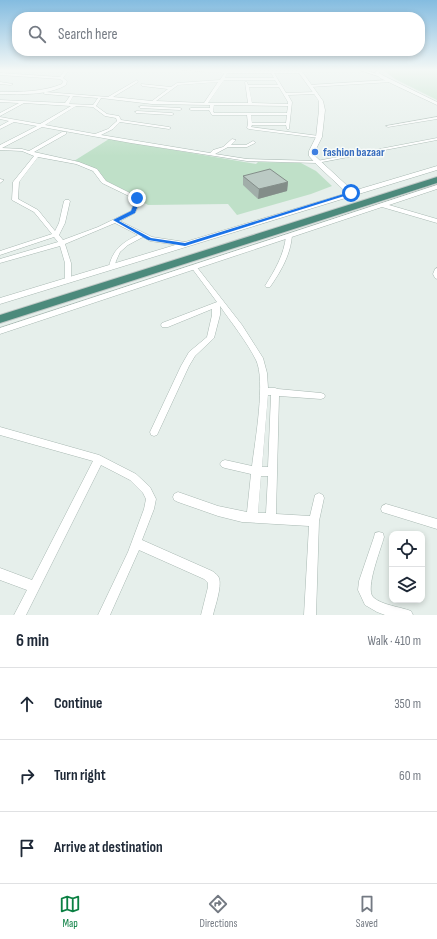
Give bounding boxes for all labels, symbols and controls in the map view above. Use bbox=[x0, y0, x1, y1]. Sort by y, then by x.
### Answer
search box bbox=[12, 12, 425, 56]
icon: search bbox=[26, 23, 48, 45]
text: Search here bbox=[58, 25, 118, 44]
place label: fashion bazaar bbox=[323, 145, 385, 160]
marker: fashion bazaar bbox=[310, 147, 320, 157]
route start bbox=[342, 184, 360, 202]
route end bbox=[128, 189, 146, 207]
map controls bbox=[389, 531, 425, 603]
button: locate bbox=[389, 531, 425, 567]
button: layers bbox=[389, 567, 425, 603]
text: 6 min bbox=[16, 631, 49, 651]
text: Walk · 410 m bbox=[368, 633, 421, 649]
icon: ahead bbox=[16, 693, 38, 715]
text: Continue bbox=[54, 694, 103, 713]
text: 350 m bbox=[394, 696, 421, 712]
icon: right bbox=[16, 765, 38, 787]
text: Turn right bbox=[54, 766, 106, 785]
text: 60 m bbox=[399, 768, 421, 784]
icon: arrive bbox=[16, 837, 38, 859]
text: Arrive at destination bbox=[54, 838, 163, 857]
tab: Map bbox=[59, 893, 81, 930]
tab: Directions bbox=[200, 893, 237, 930]
tab: Saved bbox=[356, 893, 378, 930]

